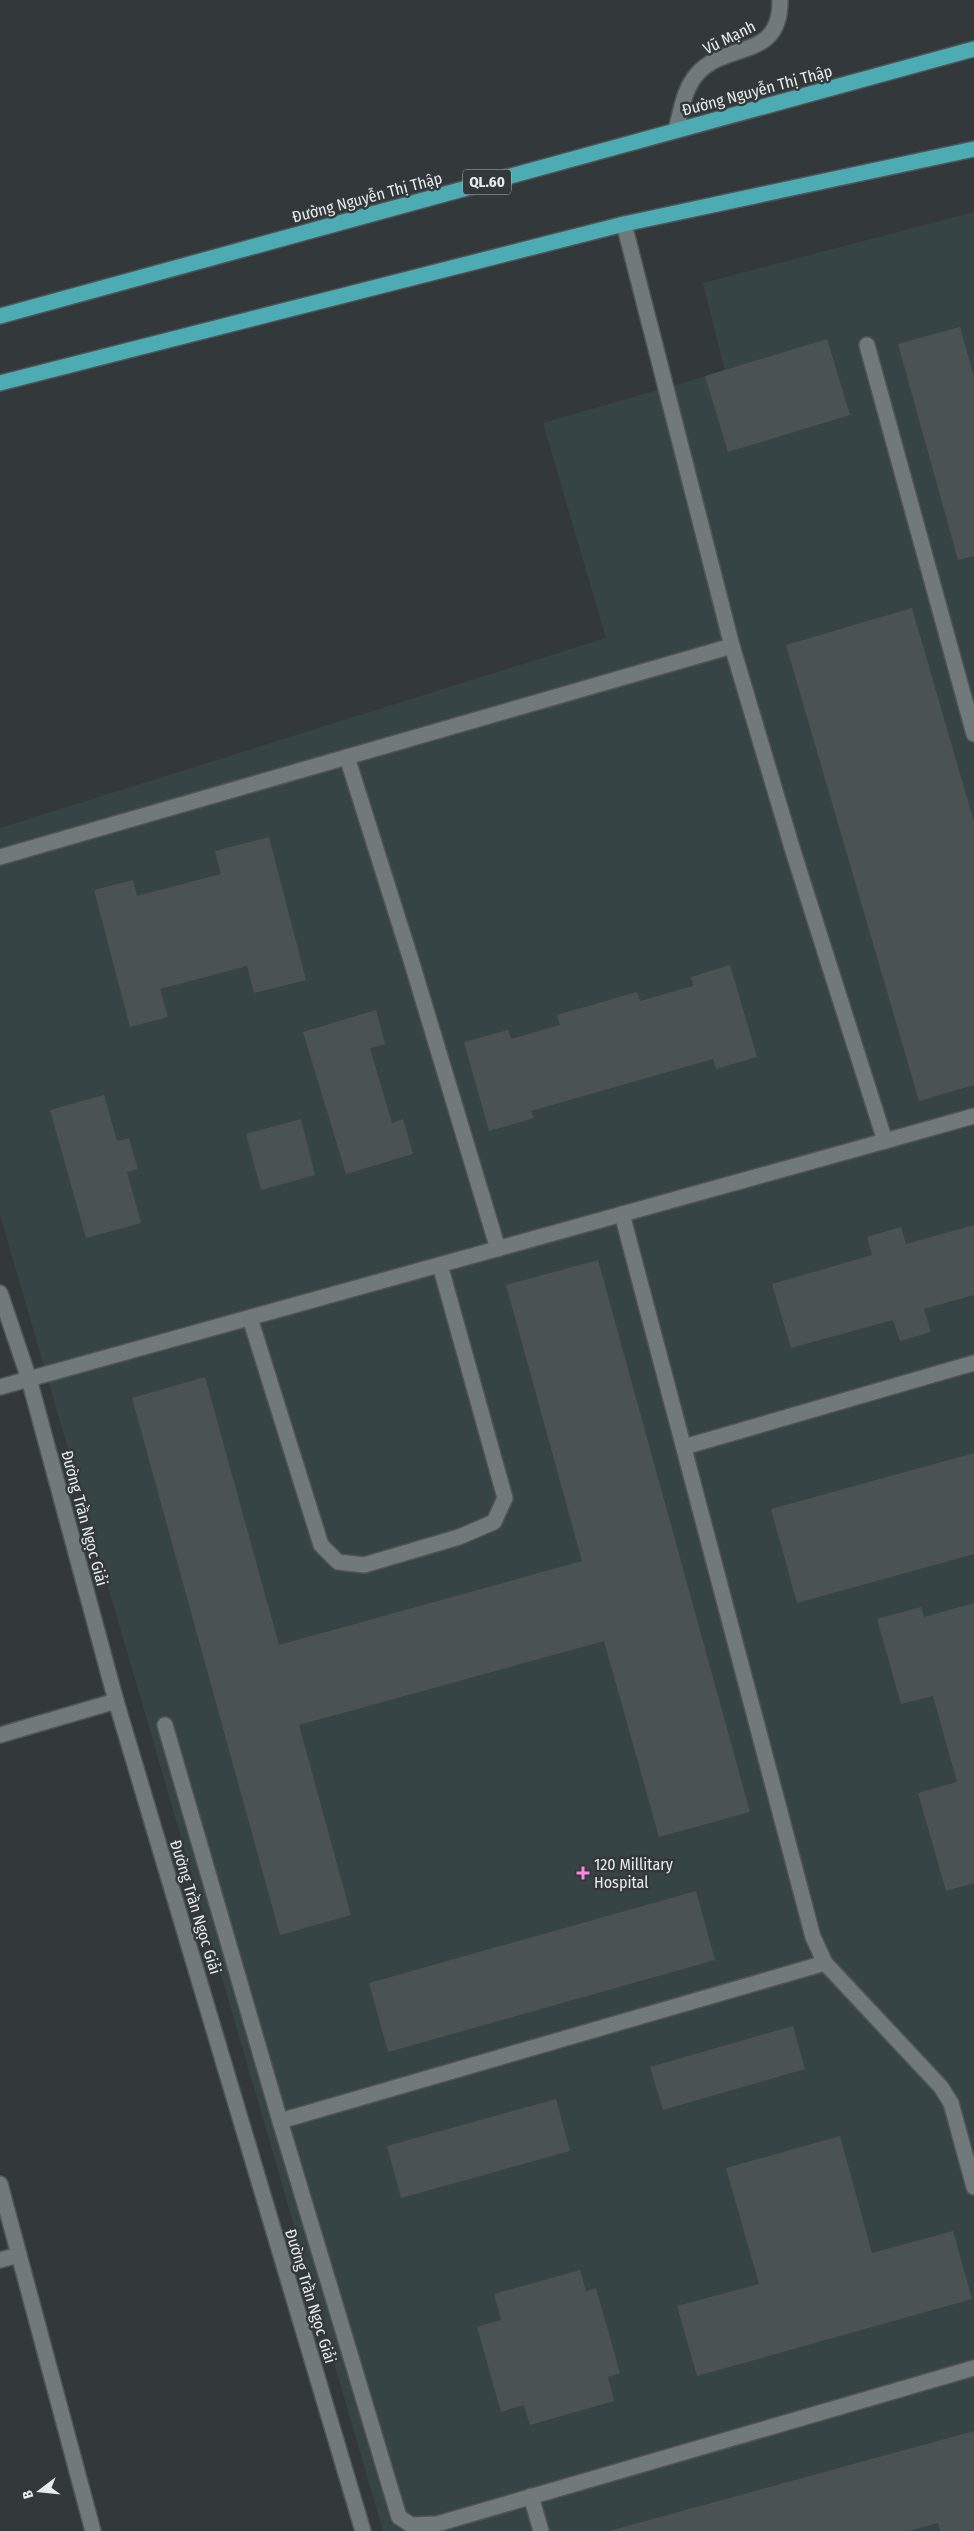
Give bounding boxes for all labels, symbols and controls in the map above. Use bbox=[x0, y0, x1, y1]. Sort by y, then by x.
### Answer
street label: Vũ Mạnh bbox=[700, 17, 759, 58]
street label: Đường Nguyễn Thị Thập bbox=[680, 61, 834, 120]
street label: Đường Nguyễn Thị Thập bbox=[290, 168, 444, 227]
road number: QL.60 bbox=[463, 170, 511, 194]
street label: Đường Trần Ngọc Giải bbox=[57, 1448, 113, 1588]
street label: Đường Trần Ngọc Giải bbox=[166, 1837, 226, 1977]
place label: 120 Millitary Hospital bbox=[594, 1855, 674, 1892]
marker: 120 Millitary Hospital bbox=[576, 1866, 590, 1880]
street label: Đường Trần Ngọc Giải bbox=[281, 2226, 341, 2366]
north arrow bbox=[15, 2466, 65, 2516]
text: B bbox=[19, 2488, 37, 2501]

